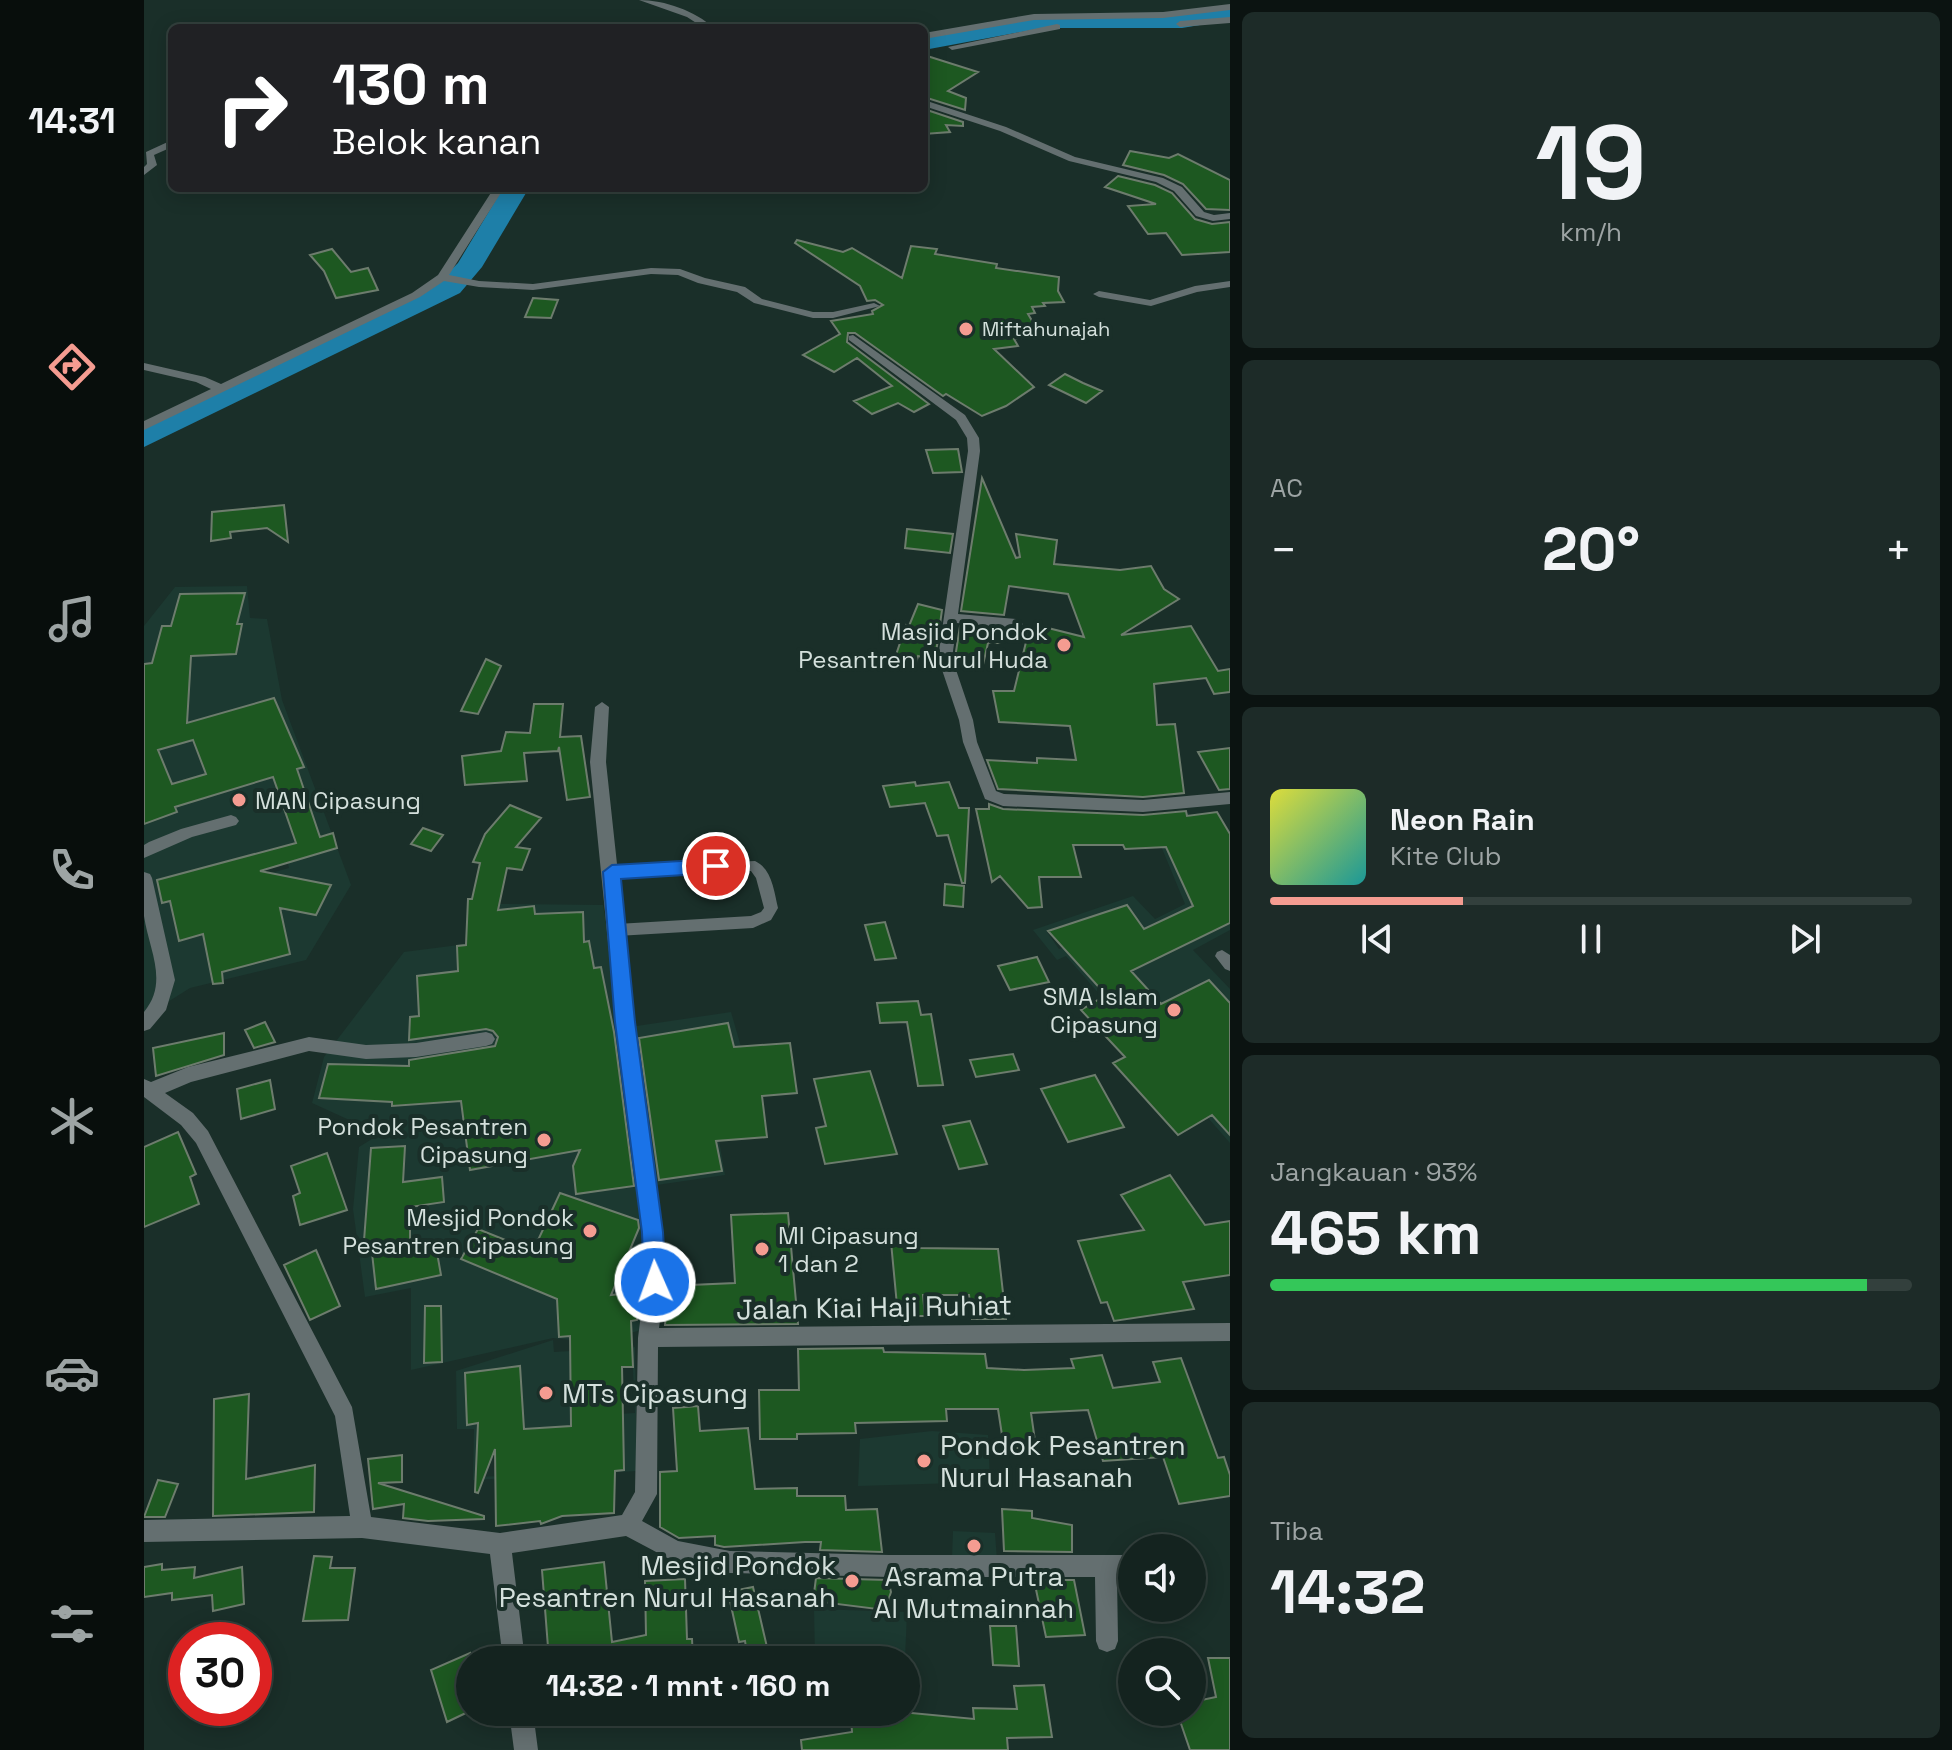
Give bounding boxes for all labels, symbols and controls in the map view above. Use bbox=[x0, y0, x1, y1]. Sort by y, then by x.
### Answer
text: 130 m bbox=[332, 49, 490, 120]
icon: right bbox=[200, 56, 304, 160]
text: 19 bbox=[1535, 97, 1647, 229]
text: 14:31 bbox=[28, 98, 116, 144]
text: Belok kanan bbox=[332, 119, 541, 165]
text: km/h bbox=[1560, 215, 1622, 249]
place label: Miftahunajah bbox=[982, 316, 1110, 342]
marker: Miftahunajah bbox=[957, 320, 975, 338]
icon: directions bbox=[44, 339, 100, 395]
text: AC bbox=[1270, 471, 1303, 505]
text: 20° bbox=[1542, 511, 1640, 588]
text: − bbox=[1270, 522, 1297, 578]
text: + bbox=[1885, 522, 1912, 578]
icon: music bbox=[44, 591, 100, 647]
place label: Masjid Pondok Pesantren Nurul Huda bbox=[798, 616, 1048, 675]
marker: Masjid Pondok Pesantren Nurul Huda bbox=[1055, 636, 1073, 654]
place label: MAN Cipasung bbox=[255, 785, 421, 816]
marker: MAN Cipasung bbox=[230, 791, 248, 809]
text: Neon Rain bbox=[1390, 800, 1535, 839]
pin bbox=[682, 832, 750, 900]
text: Kite Club bbox=[1390, 839, 1502, 873]
icon: phone bbox=[44, 842, 100, 898]
icon: arrive bbox=[694, 844, 738, 888]
icon: previous bbox=[1355, 917, 1399, 961]
icon: pause bbox=[1569, 917, 1613, 961]
icon: next bbox=[1783, 917, 1827, 961]
place label: SMA Islam Cipasung bbox=[1043, 981, 1158, 1040]
marker: SMA Islam Cipasung bbox=[1165, 1001, 1183, 1019]
icon: climate bbox=[44, 1093, 100, 1149]
place label: Pondok Pesantren Cipasung bbox=[318, 1111, 528, 1170]
marker: Pondok Pesantren Cipasung bbox=[535, 1131, 553, 1149]
text: Jangkauan · 93% bbox=[1270, 1155, 1477, 1189]
text: 465 km bbox=[1270, 1195, 1482, 1272]
place label: Mesjid Pondok Pesantren Cipasung bbox=[342, 1202, 574, 1261]
place label: MI Cipasung 1 dan 2 bbox=[778, 1220, 919, 1279]
marker: Mesjid Pondok Pesantren Cipasung bbox=[581, 1222, 599, 1240]
position arrow bbox=[613, 1240, 697, 1324]
marker: MI Cipasung 1 dan 2 bbox=[753, 1240, 771, 1258]
street label: Jalan Kiai Haji Ruhiat bbox=[736, 1287, 1012, 1327]
icon: car bbox=[44, 1345, 100, 1401]
place label: MTs Cipasung bbox=[562, 1375, 748, 1411]
marker: MTs Cipasung bbox=[537, 1384, 555, 1402]
place label: Pondok Pesantren Nurul Hasanah bbox=[940, 1427, 1186, 1495]
marker: Pondok Pesantren Nurul Hasanah bbox=[915, 1452, 933, 1470]
text: Tiba bbox=[1270, 1514, 1323, 1548]
map controls bbox=[1118, 1534, 1206, 1726]
button: sound bbox=[1118, 1534, 1206, 1622]
marker: Asrama Putra Al Mutmainnah bbox=[965, 1537, 983, 1555]
place label: Mesjid Pondok Pesantren Nurul Hasanah bbox=[499, 1547, 836, 1615]
text: 14:32 bbox=[1270, 1554, 1425, 1631]
place label: Asrama Putra Al Mutmainnah bbox=[874, 1558, 1074, 1626]
marker: Mesjid Pondok Pesantren Nurul Hasanah bbox=[843, 1572, 861, 1590]
icon: filters bbox=[44, 1596, 100, 1652]
speed limit sign: 30 bbox=[168, 1622, 272, 1726]
button: search bbox=[1118, 1638, 1206, 1726]
text: 14:32 · 1 mnt · 160 m bbox=[546, 1666, 830, 1705]

